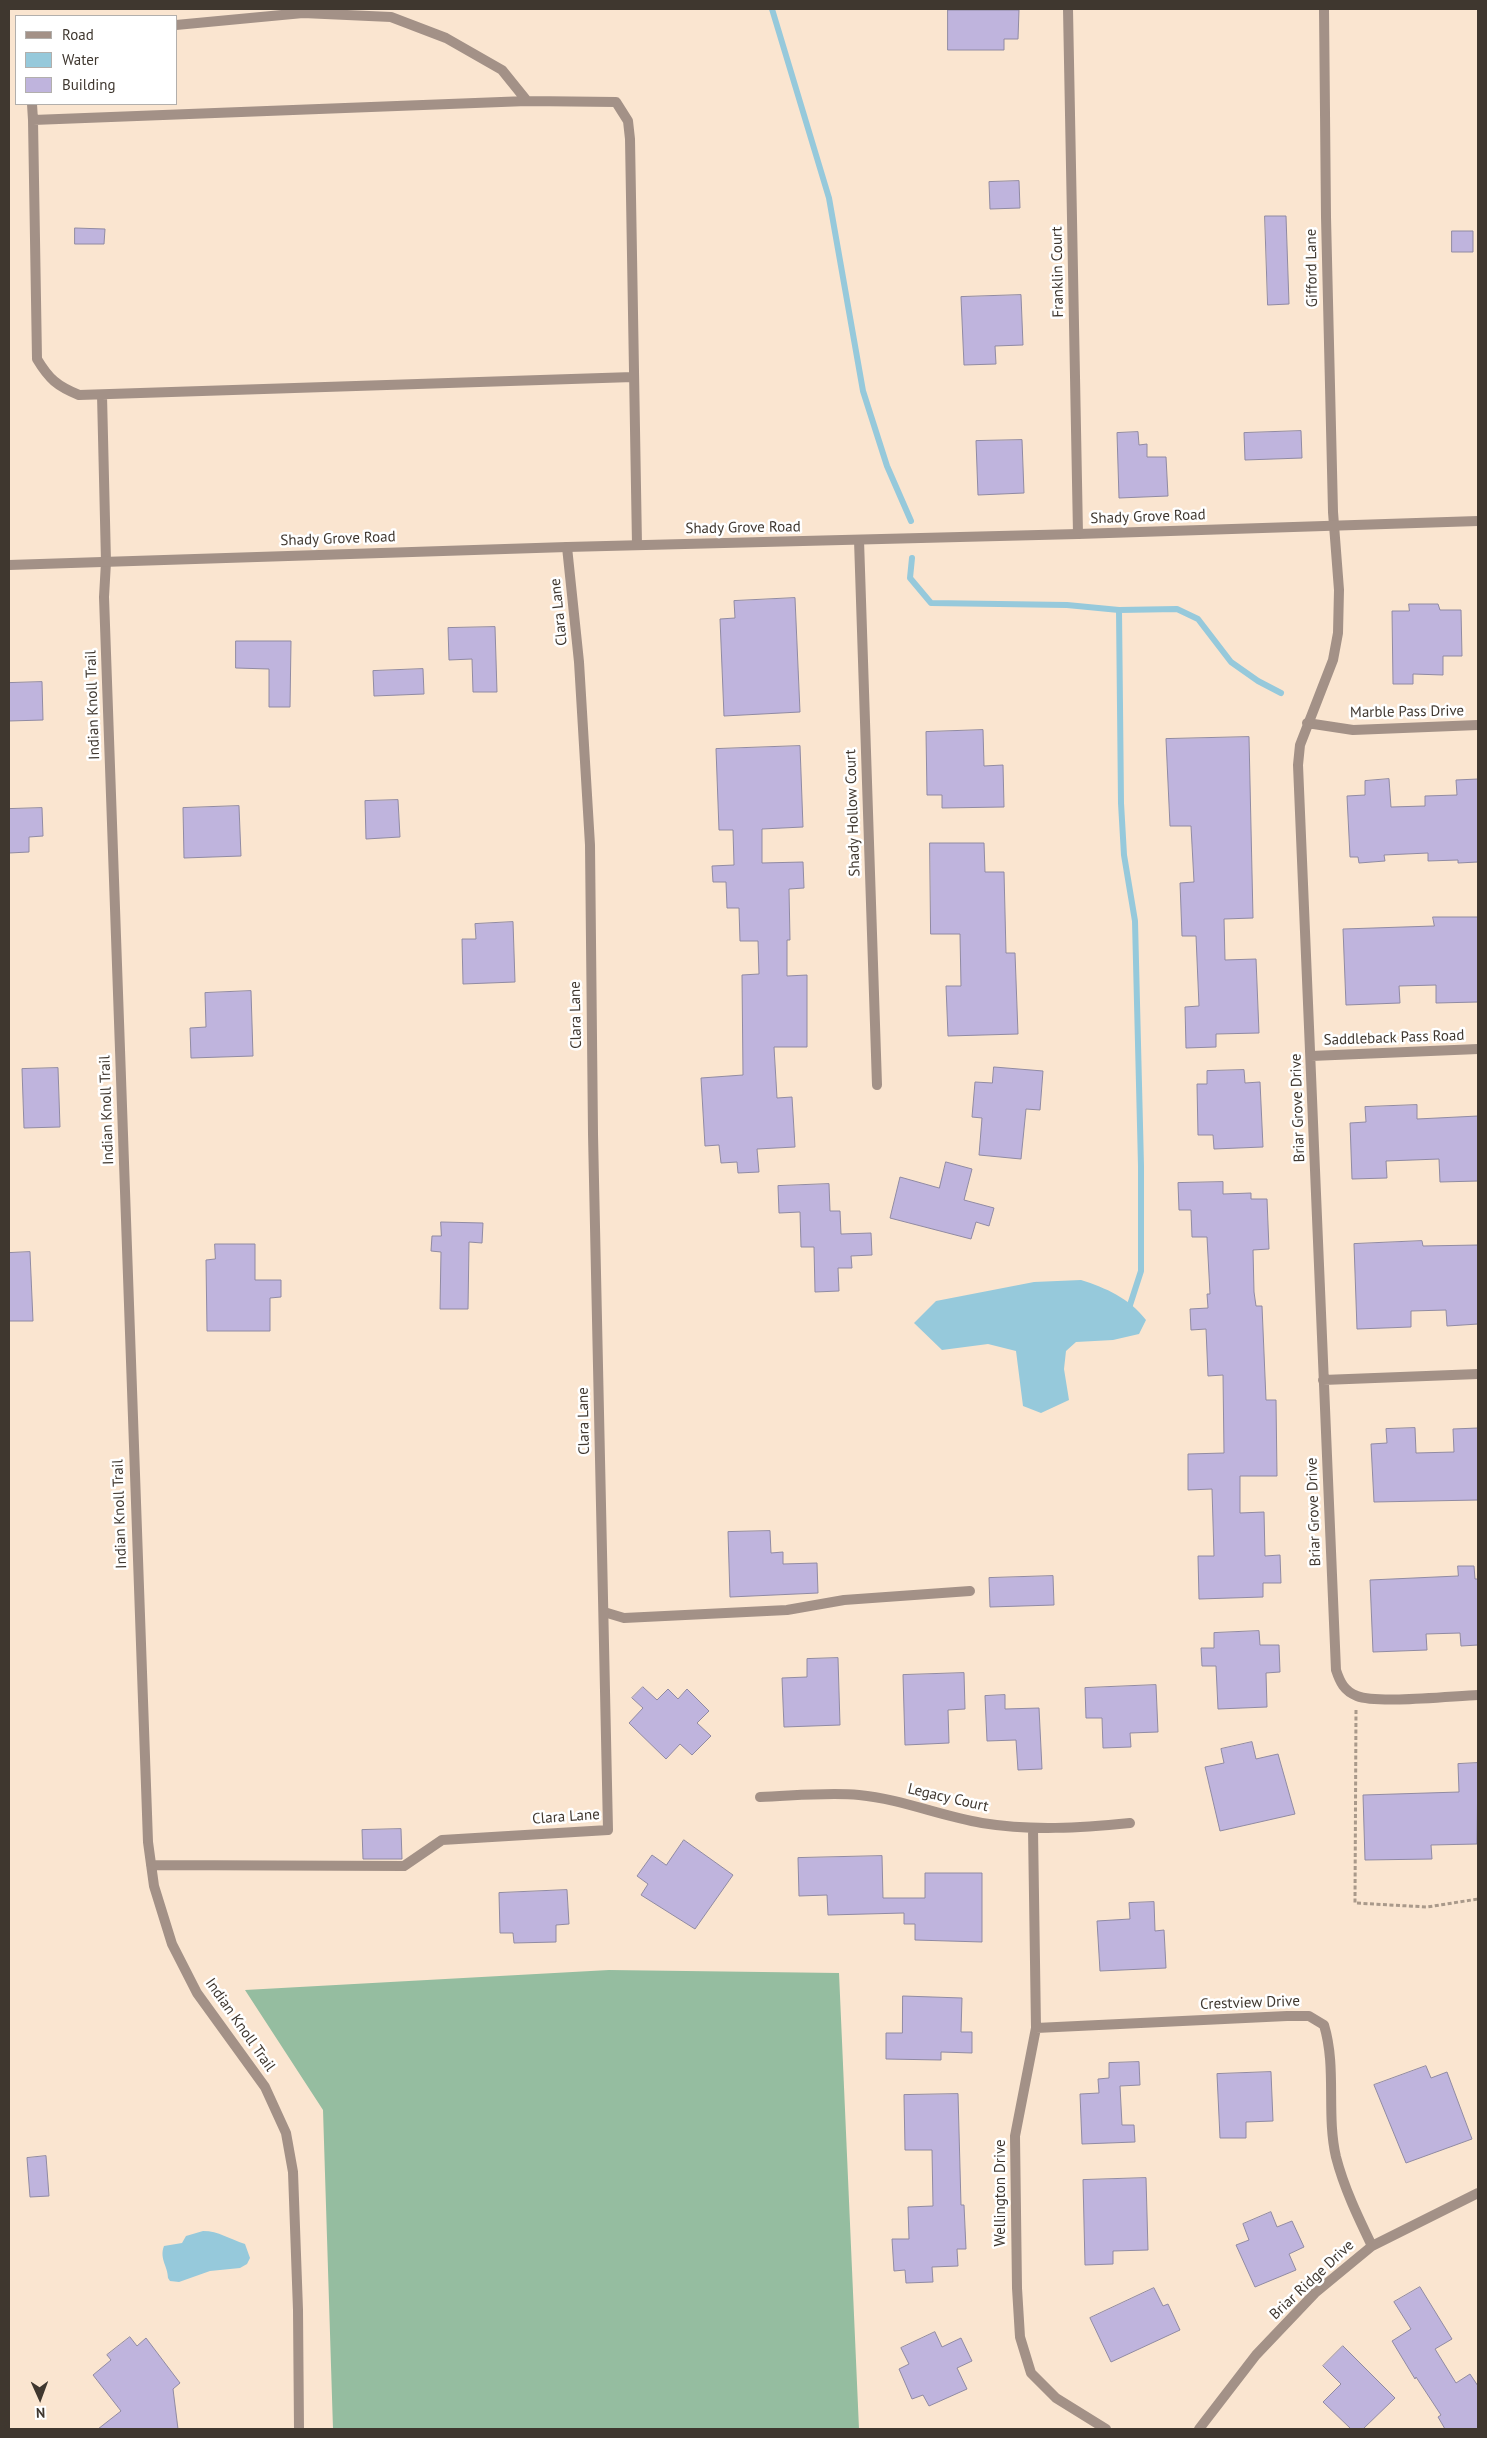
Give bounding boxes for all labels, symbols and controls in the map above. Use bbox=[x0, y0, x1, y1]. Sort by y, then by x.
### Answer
legend bbox=[15, 15, 178, 105]
text: Road bbox=[62, 25, 94, 44]
text: Water bbox=[62, 50, 99, 69]
text: Building bbox=[62, 75, 116, 94]
street label: Franklin Court bbox=[1048, 226, 1068, 318]
street label: Gifford Lane bbox=[1302, 229, 1322, 307]
street label: Shady Grove Road bbox=[1090, 506, 1206, 528]
street label: Shady Grove Road bbox=[685, 518, 801, 538]
street label: Shady Grove Road bbox=[280, 528, 396, 550]
street label: Clara Lane bbox=[547, 577, 571, 647]
street label: Indian Knoll Trail bbox=[82, 650, 104, 760]
street label: Marble Pass Drive bbox=[1350, 702, 1464, 722]
street label: Shady Hollow Court bbox=[842, 749, 864, 877]
street label: Clara Lane bbox=[566, 981, 586, 1049]
street label: Saddleback Pass Road bbox=[1323, 1027, 1465, 1049]
street label: Briar Grove Drive bbox=[1287, 1053, 1309, 1163]
street label: Indian Knoll Trail bbox=[96, 1055, 118, 1165]
street label: Clara Lane bbox=[574, 1387, 594, 1455]
street label: Briar Grove Drive bbox=[1303, 1457, 1325, 1567]
street label: Indian Knoll Trail bbox=[109, 1459, 131, 1569]
street label: Legacy Court bbox=[906, 1780, 990, 1816]
street label: Clara Lane bbox=[532, 1806, 600, 1828]
street label: Indian Knoll Trail bbox=[201, 1975, 279, 2075]
street label: Crestview Drive bbox=[1200, 1992, 1300, 2014]
street label: Wellington Drive bbox=[992, 2139, 1010, 2247]
street label: Briar Ridge Drive bbox=[1266, 2236, 1358, 2324]
north arrow bbox=[15, 2373, 65, 2423]
text: N bbox=[36, 2404, 45, 2422]

